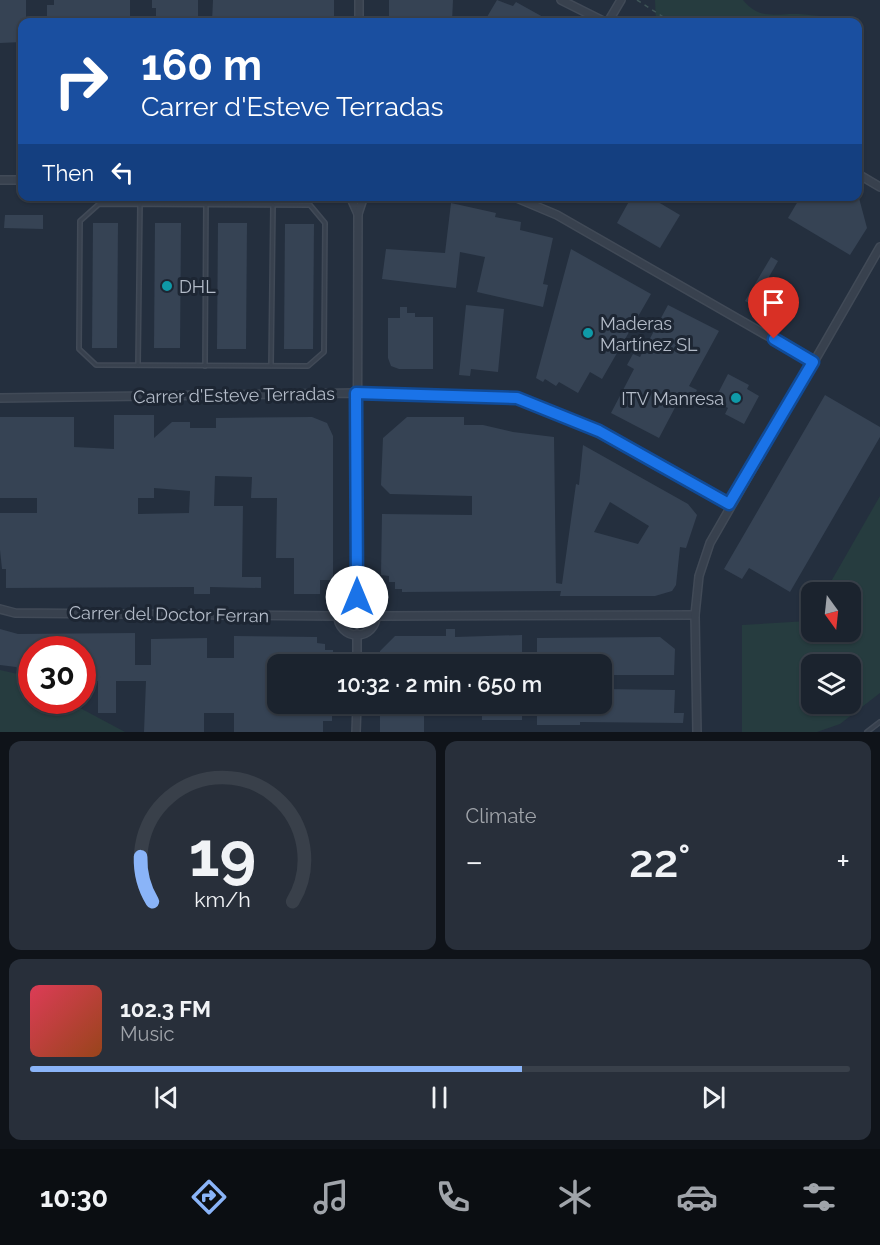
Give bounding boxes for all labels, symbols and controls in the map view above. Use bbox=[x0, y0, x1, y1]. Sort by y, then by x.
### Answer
text: 160 m bbox=[141, 41, 262, 90]
icon: right bbox=[42, 42, 120, 120]
text: Carrer d'Esteve Terradas bbox=[141, 91, 443, 122]
icon: left bbox=[106, 156, 139, 189]
text: Then bbox=[42, 160, 94, 186]
place label: DHL bbox=[179, 276, 216, 297]
pin bbox=[748, 277, 799, 339]
marker: DHL bbox=[160, 279, 174, 293]
icon: arrive bbox=[757, 286, 790, 319]
place label: Maderas Martínez SL bbox=[600, 313, 698, 355]
marker: Maderas Martínez SL bbox=[581, 326, 595, 340]
street label: Carrer d'Esteve Terradas bbox=[133, 383, 335, 407]
place label: ITV Manresa bbox=[621, 388, 724, 409]
marker: ITV Manresa bbox=[729, 391, 743, 405]
position arrow bbox=[325, 565, 389, 629]
north arrow bbox=[801, 582, 861, 642]
map controls bbox=[801, 582, 861, 714]
street label: Carrer del Doctor Ferran bbox=[69, 602, 269, 626]
speed limit sign: 30 bbox=[18, 636, 96, 714]
button: layers bbox=[801, 654, 861, 714]
text: 10:32 · 2 min · 650 m bbox=[337, 671, 542, 697]
text: Climate bbox=[466, 804, 537, 828]
text: 19 bbox=[188, 817, 256, 891]
text: 22° bbox=[629, 835, 691, 888]
text: − bbox=[466, 842, 483, 881]
text: + bbox=[836, 842, 850, 881]
text: km/h bbox=[194, 888, 251, 913]
text: 102.3 FM bbox=[120, 996, 211, 1022]
text: Music bbox=[120, 1022, 174, 1046]
icon: previous bbox=[150, 1081, 183, 1114]
icon: pause bbox=[423, 1081, 456, 1114]
icon: next bbox=[697, 1081, 730, 1114]
icon: directions bbox=[188, 1176, 230, 1218]
icon: music bbox=[310, 1176, 352, 1218]
icon: phone bbox=[432, 1176, 474, 1218]
icon: climate bbox=[554, 1176, 596, 1218]
icon: car bbox=[676, 1176, 718, 1218]
icon: filters bbox=[798, 1176, 840, 1218]
text: 10:30 bbox=[40, 1182, 108, 1213]

